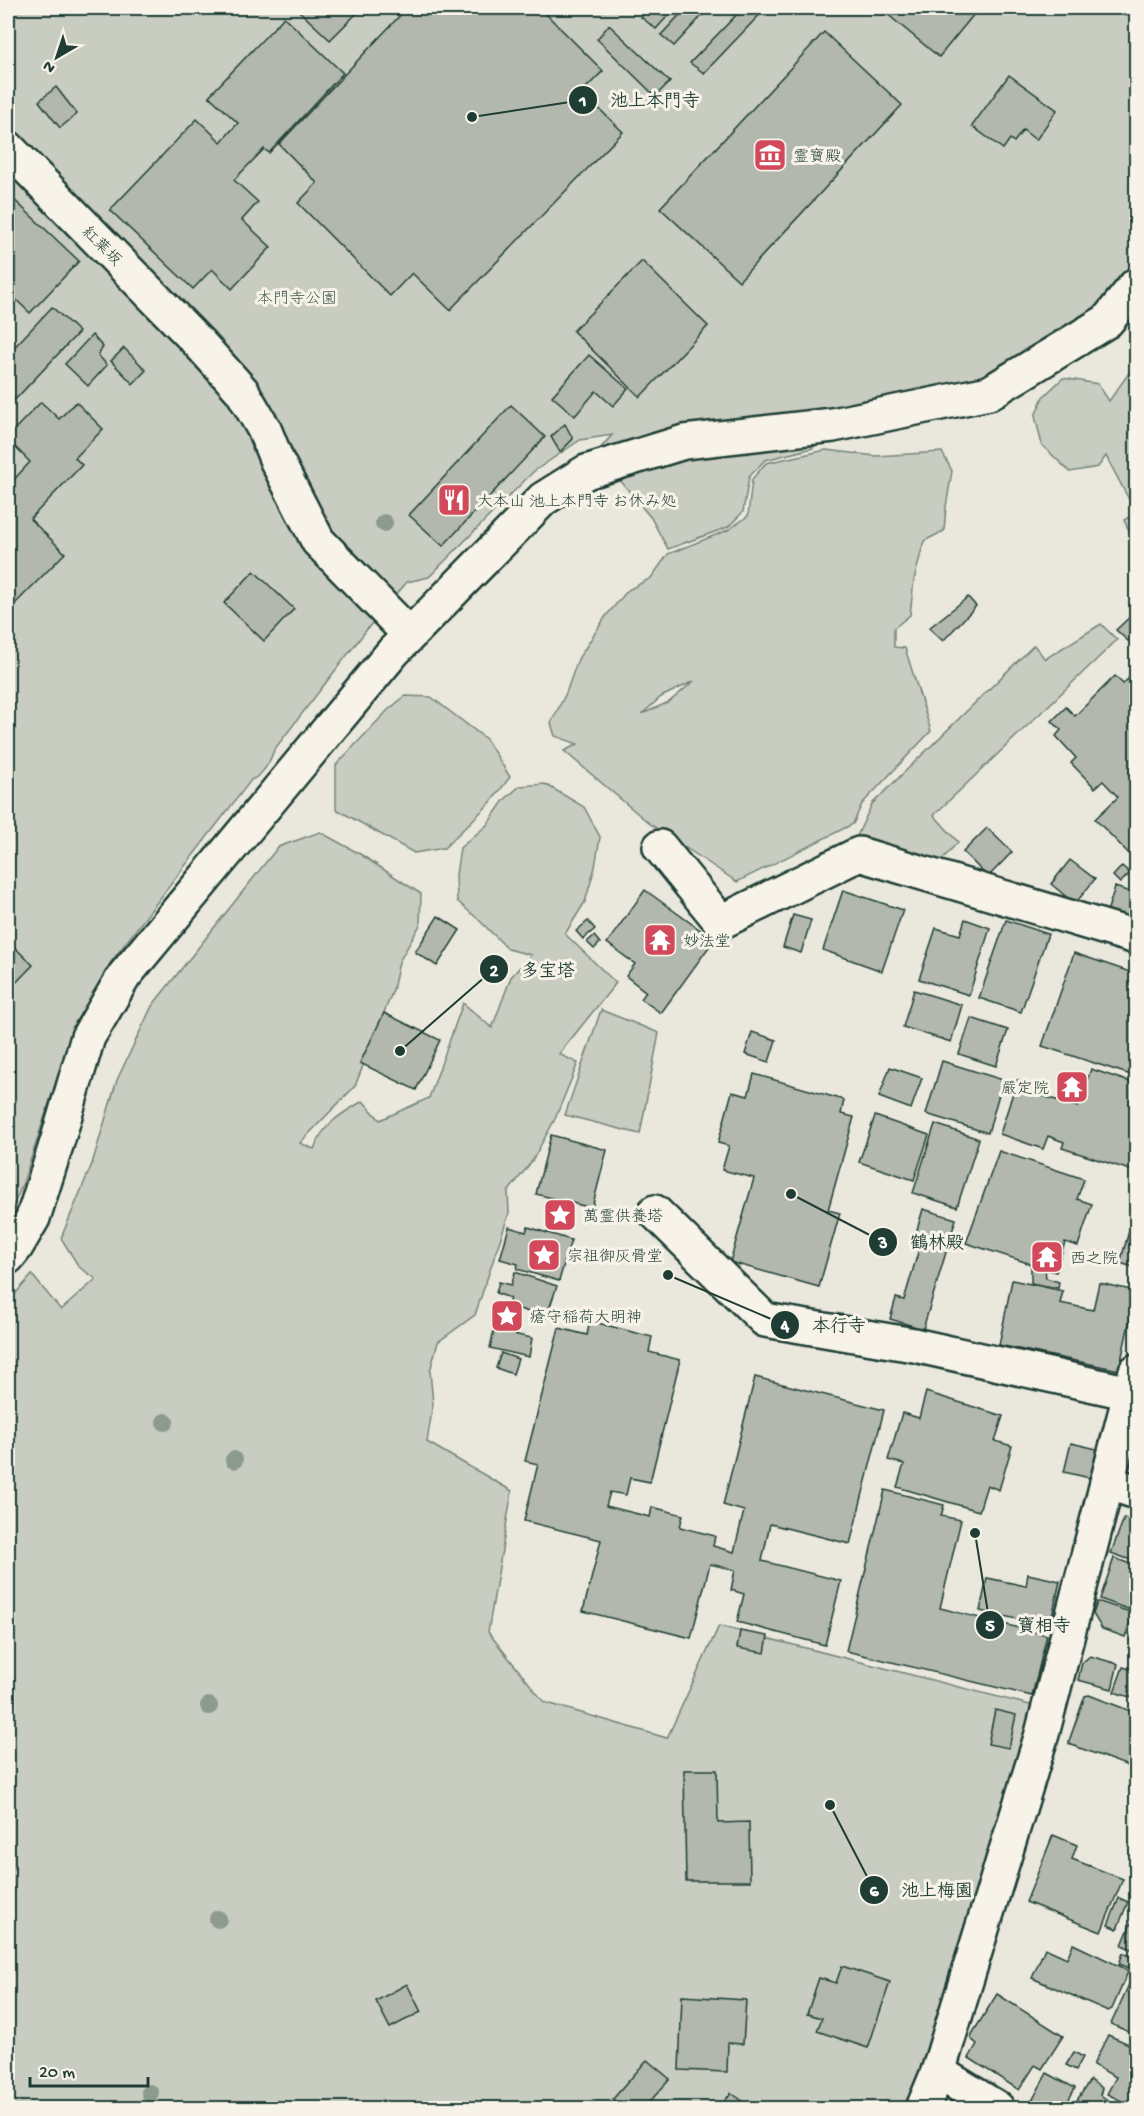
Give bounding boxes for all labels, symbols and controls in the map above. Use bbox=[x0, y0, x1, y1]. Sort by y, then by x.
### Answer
north arrow bbox=[27, 27, 87, 87]
text: N bbox=[39, 55, 60, 77]
callout: 池上本門寺 bbox=[568, 82, 712, 118]
text: 池上本門寺 bbox=[610, 91, 700, 113]
text: 1 bbox=[578, 92, 587, 113]
museum icon: 霊寶殿 bbox=[752, 137, 788, 173]
place label: 霊寶殿 bbox=[793, 147, 841, 168]
street label: 紅葉坂 bbox=[77, 222, 126, 271]
park label: 本門寺公園 bbox=[257, 290, 337, 310]
restaurant icon: 大本山 池上本門寺 お休み処 bbox=[436, 482, 472, 518]
place label: 大本山 池上本門寺 お休み処 bbox=[477, 493, 677, 513]
temple icon: 妙法堂 bbox=[642, 922, 678, 958]
place label: 妙法堂 bbox=[683, 933, 731, 953]
callout: 多宝塔 bbox=[479, 951, 587, 987]
text: 多宝塔 bbox=[521, 961, 575, 983]
text: 2 bbox=[490, 962, 499, 983]
temple icon: 嚴定院 bbox=[1054, 1069, 1090, 1105]
place label: 嚴定院 bbox=[1001, 1080, 1049, 1100]
place icon: 萬霊供養塔 bbox=[542, 1197, 578, 1233]
place label: 萬霊供養塔 bbox=[583, 1207, 663, 1228]
callout: 鶴林殿 bbox=[868, 1224, 976, 1260]
text: 鶴林殿 bbox=[910, 1233, 964, 1255]
text: 3 bbox=[877, 1234, 888, 1255]
place icon: 宗祖御灰骨堂 bbox=[526, 1237, 562, 1273]
temple icon: 西之院 bbox=[1029, 1239, 1065, 1275]
place label: 宗祖御灰骨堂 bbox=[567, 1248, 663, 1268]
place label: 西之院 bbox=[1070, 1250, 1118, 1270]
place icon: 瘡守稲荷大明神 bbox=[489, 1298, 525, 1334]
callout: 本行寺 bbox=[770, 1307, 878, 1343]
place label: 瘡守稲荷大明神 bbox=[530, 1308, 642, 1329]
text: 本行寺 bbox=[812, 1316, 866, 1338]
text: 4 bbox=[780, 1317, 790, 1338]
callout: 寶相寺 bbox=[975, 1607, 1083, 1643]
text: 寶相寺 bbox=[1017, 1616, 1071, 1638]
text: 5 bbox=[985, 1617, 995, 1638]
callout: 池上梅園 bbox=[859, 1872, 985, 1908]
text: 池上梅園 bbox=[901, 1881, 973, 1903]
text: 6 bbox=[869, 1882, 879, 1903]
scale bar bbox=[30, 2050, 148, 2088]
text: 20 m bbox=[39, 2063, 75, 2084]

